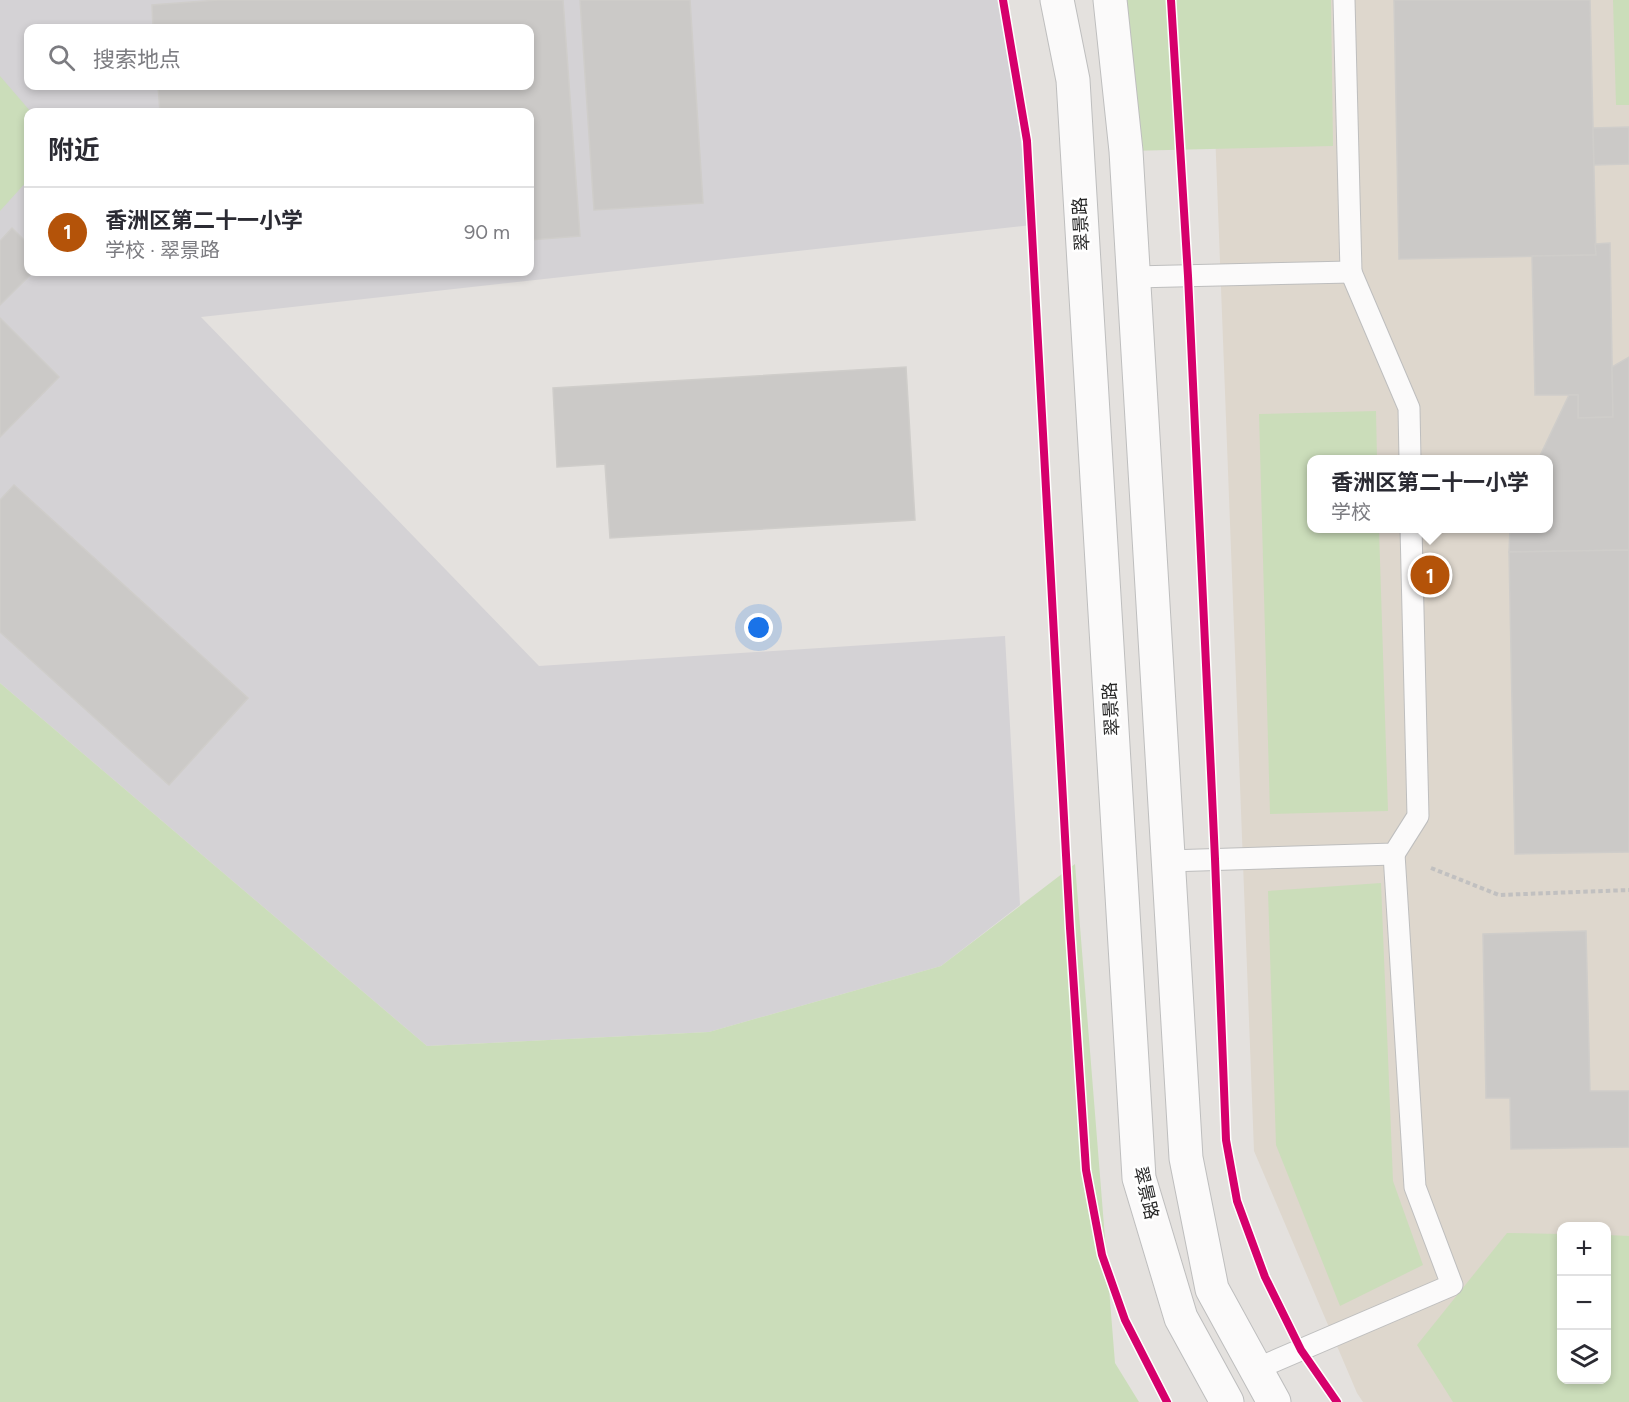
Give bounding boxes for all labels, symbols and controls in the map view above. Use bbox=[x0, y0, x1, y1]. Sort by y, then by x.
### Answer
search box bbox=[24, 24, 534, 90]
icon: search bbox=[45, 41, 78, 74]
text: 搜索地点 bbox=[93, 46, 181, 73]
text: 附近 bbox=[48, 134, 100, 166]
street label: 翠景路 bbox=[1069, 196, 1093, 252]
text: 香洲区第二十一小学 bbox=[105, 207, 303, 234]
text: 1 bbox=[63, 220, 72, 244]
text: 90 m bbox=[464, 220, 510, 244]
text: 学校 · 翠景路 bbox=[105, 238, 220, 262]
popup bbox=[1307, 455, 1553, 533]
text: 香洲区第二十一小学 bbox=[1331, 469, 1529, 496]
text: 学校 bbox=[1331, 500, 1371, 524]
pin: 1 bbox=[1410, 552, 1450, 598]
your location bbox=[744, 613, 773, 642]
street label: 翠景路 bbox=[1099, 681, 1123, 737]
street label: 翠景路 bbox=[1129, 1164, 1163, 1222]
map controls bbox=[1557, 1222, 1611, 1384]
button: + bbox=[1557, 1222, 1611, 1276]
button: − bbox=[1557, 1276, 1611, 1330]
button: layers bbox=[1557, 1330, 1611, 1384]

